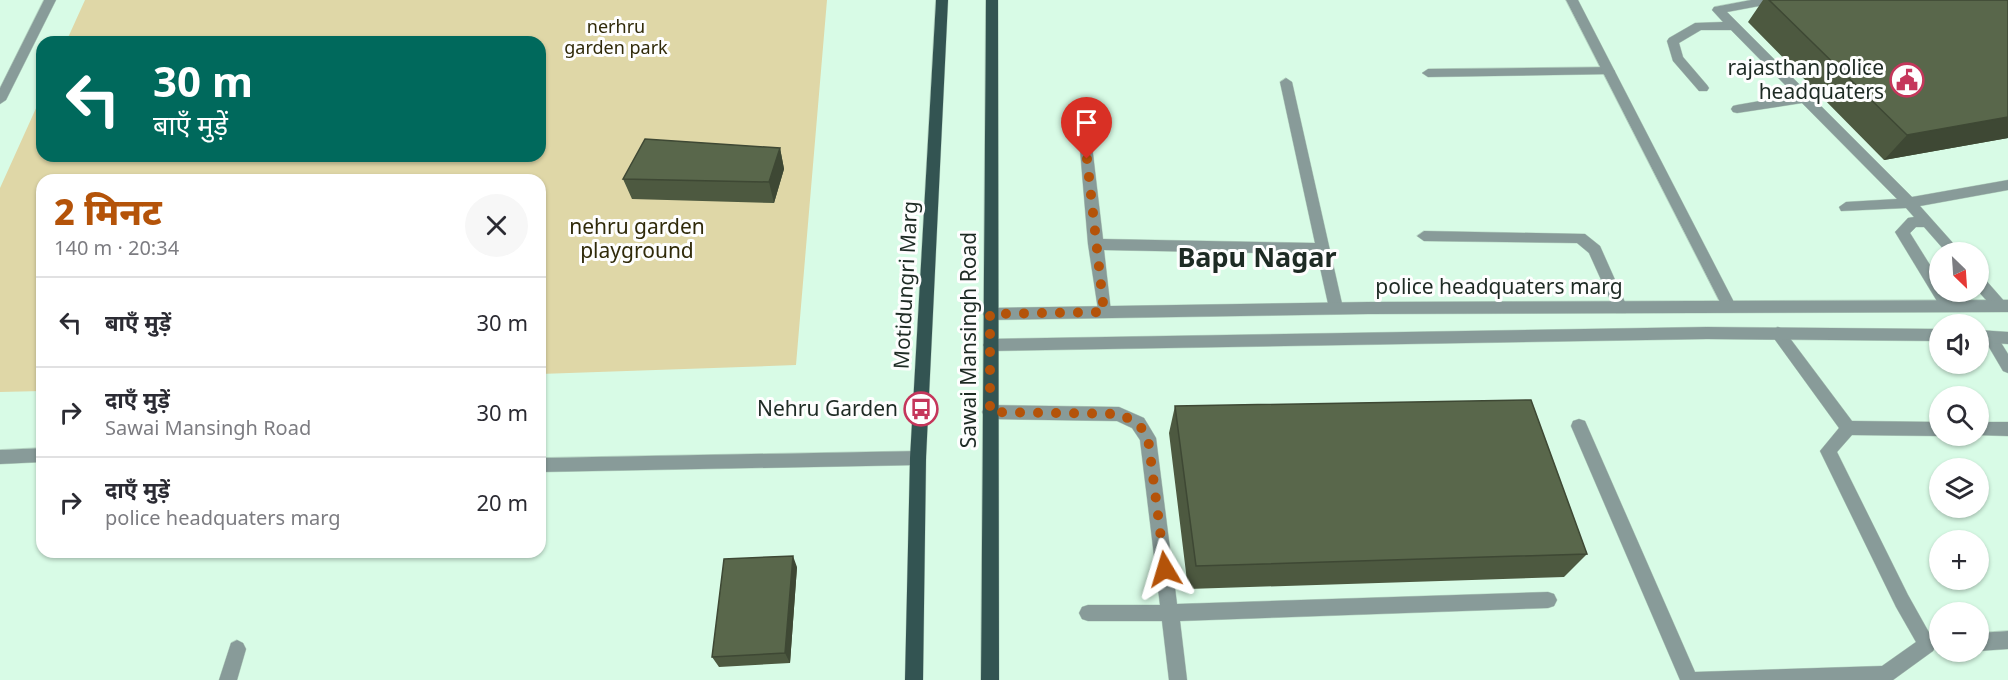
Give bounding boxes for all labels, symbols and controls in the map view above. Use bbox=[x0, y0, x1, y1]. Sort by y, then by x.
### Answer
park label: nerhru garden park bbox=[564, 14, 668, 59]
text: 30 m bbox=[153, 52, 253, 109]
place label: rajasthan police headquaters bbox=[1728, 53, 1884, 105]
icon: left bbox=[54, 60, 132, 138]
public building icon: rajasthan police headquaters bbox=[1889, 62, 1925, 98]
pin bbox=[1061, 97, 1112, 159]
text: बाएँ मुड़ें bbox=[153, 106, 228, 143]
icon: arrive bbox=[1070, 106, 1103, 139]
text: 2 मिनट bbox=[54, 187, 162, 236]
button: close bbox=[465, 194, 528, 257]
street label: Motidungri Marg bbox=[887, 200, 923, 370]
park label: nehru garden playground bbox=[569, 212, 705, 264]
street label: Sawai Mansingh Road bbox=[954, 232, 982, 448]
text: 140 m · 20:34 bbox=[54, 234, 179, 261]
district label: Bapu Nagar bbox=[1177, 238, 1337, 275]
north arrow bbox=[1929, 242, 1989, 302]
map controls bbox=[1929, 242, 1989, 662]
street label: police headquaters marg bbox=[1375, 272, 1623, 300]
icon: left bbox=[54, 306, 87, 339]
text: बाएँ मुड़ें bbox=[105, 307, 171, 337]
text: 30 m bbox=[477, 307, 528, 337]
button: sound bbox=[1929, 314, 1989, 374]
text: दाएँ मुड़ें bbox=[105, 384, 170, 414]
button: search bbox=[1929, 386, 1989, 446]
bus stop icon: Nehru Garden bbox=[903, 391, 939, 427]
place label: Nehru Garden bbox=[757, 394, 898, 422]
icon: right bbox=[54, 396, 87, 429]
text: 30 m bbox=[477, 397, 528, 427]
text: Sawai Mansingh Road bbox=[105, 414, 311, 441]
button: layers bbox=[1929, 458, 1989, 518]
text: दाएँ मुड़ें bbox=[105, 474, 170, 504]
icon: right bbox=[54, 486, 87, 519]
text: 20 m bbox=[477, 487, 528, 517]
text: police headquaters marg bbox=[105, 504, 341, 531]
button: + bbox=[1929, 530, 1989, 590]
position arrow bbox=[1133, 537, 1197, 601]
button: − bbox=[1929, 602, 1989, 662]

